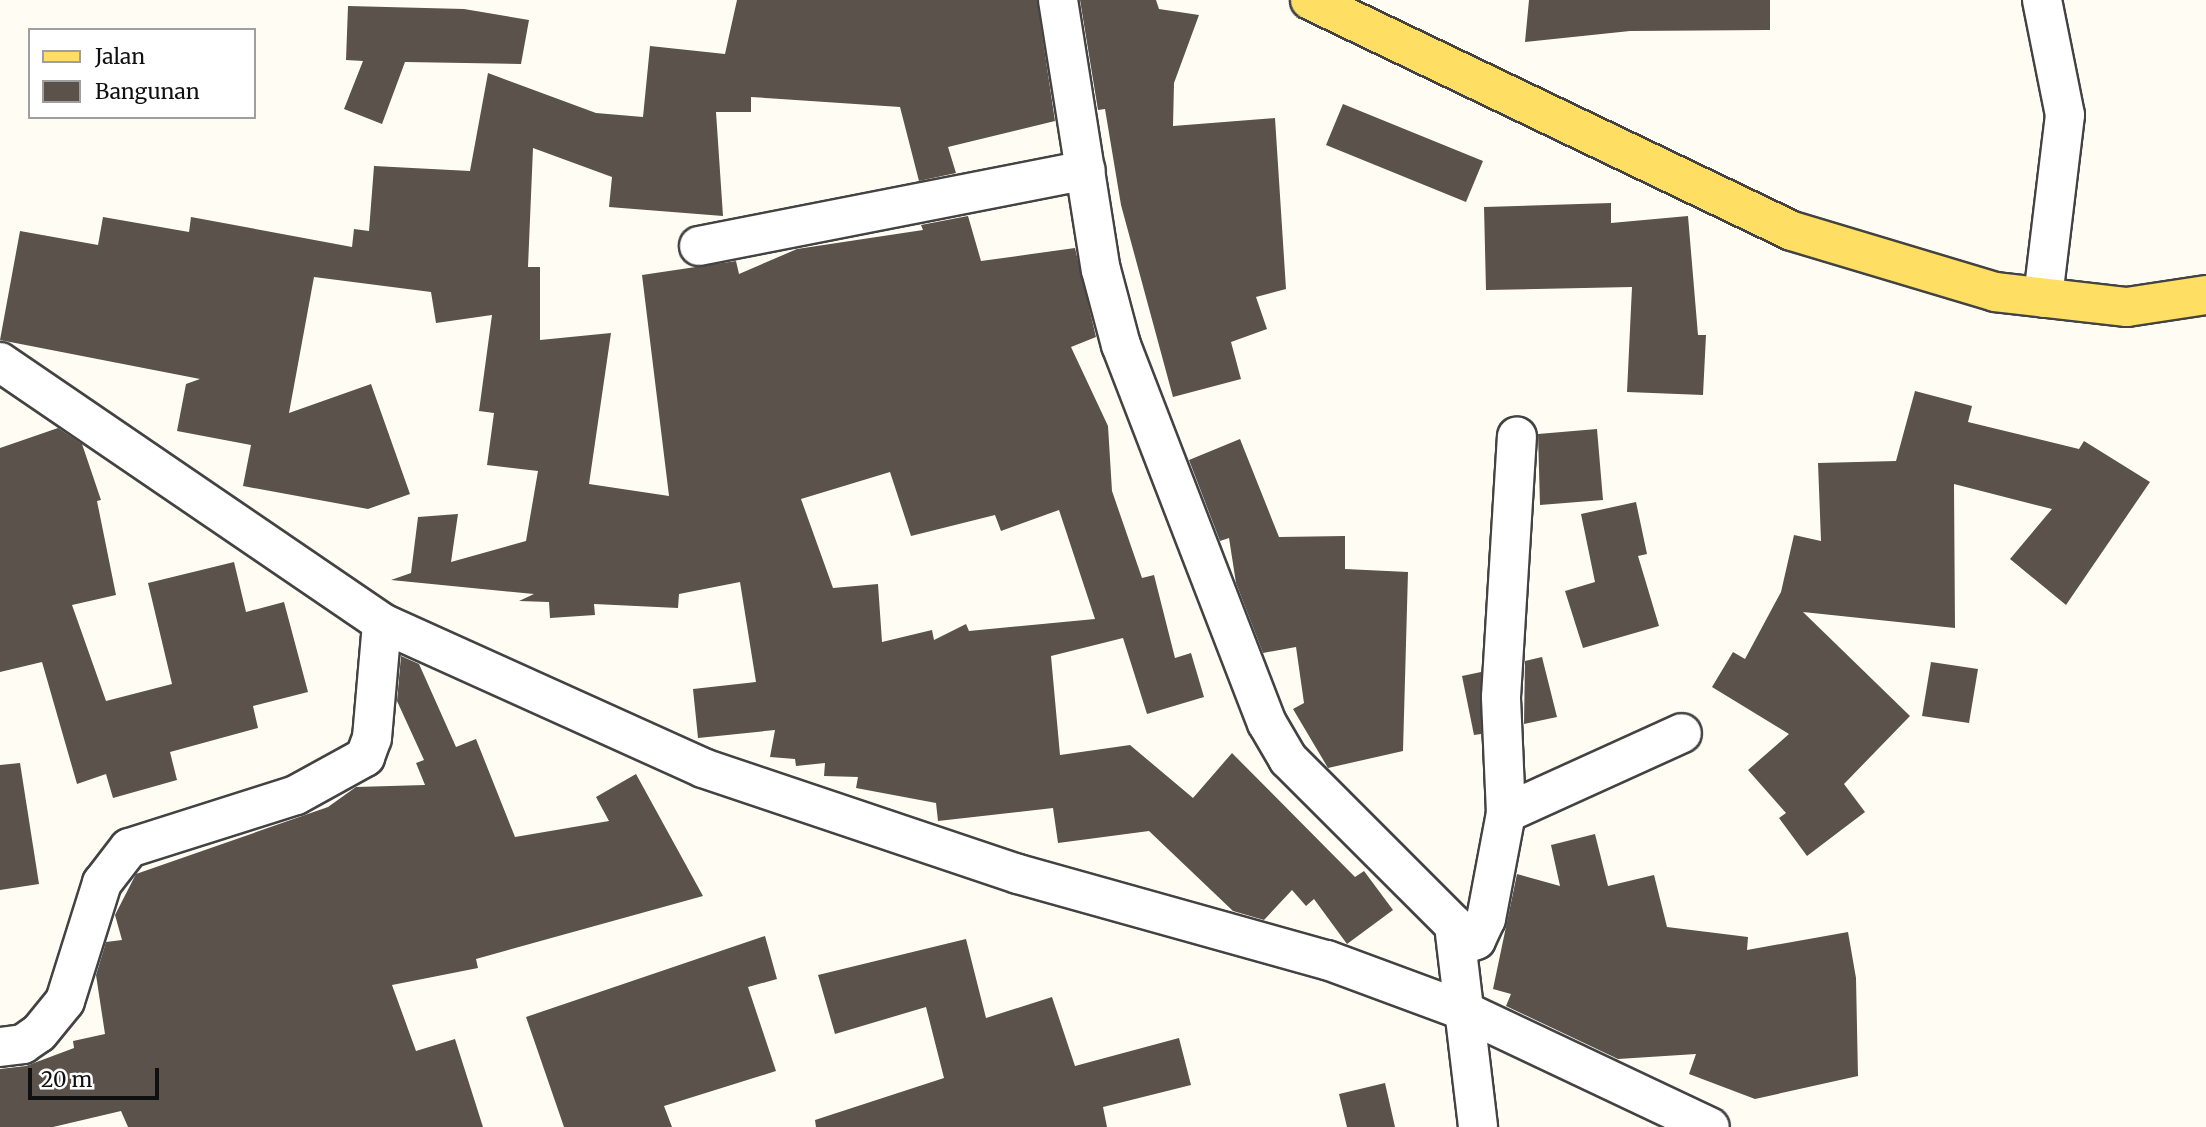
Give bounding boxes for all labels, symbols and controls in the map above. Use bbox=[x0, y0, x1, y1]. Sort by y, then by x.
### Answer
legend bbox=[28, 28, 256, 119]
text: Jalan bbox=[95, 43, 145, 70]
text: Bangunan bbox=[95, 78, 200, 105]
scale bar bbox=[32, 1054, 163, 1098]
text: 20 m bbox=[41, 1066, 92, 1093]

